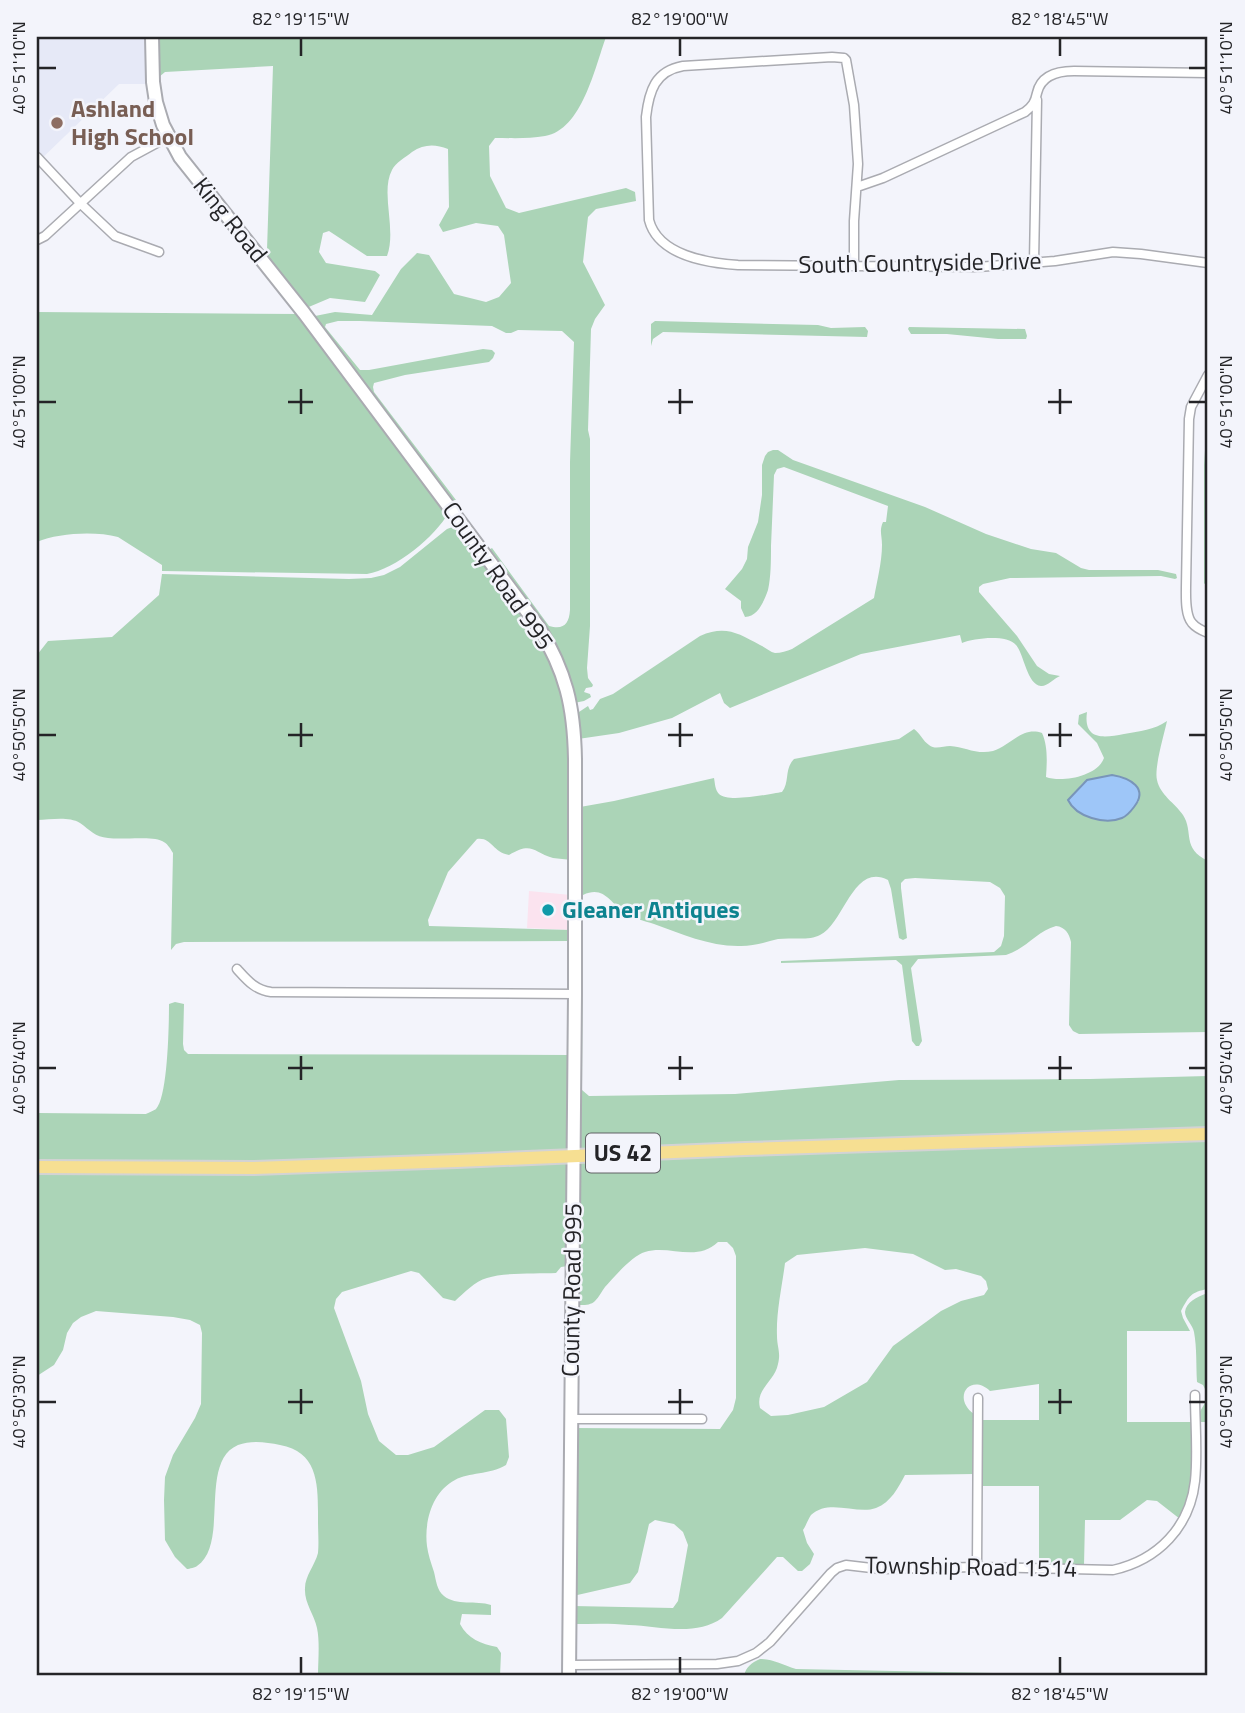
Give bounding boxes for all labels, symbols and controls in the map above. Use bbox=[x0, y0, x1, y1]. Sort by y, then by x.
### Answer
text: 82°19'15"W bbox=[253, 5, 350, 32]
text: 82°19'00"W bbox=[632, 5, 729, 32]
text: 82°18'45"W bbox=[1012, 5, 1109, 32]
text: 40°51'10"N bbox=[5, 21, 32, 115]
text: 40°51'10"N bbox=[1212, 21, 1239, 115]
place label: Ashland High School bbox=[71, 90, 194, 154]
marker: Ashland High School bbox=[49, 115, 65, 131]
street label: King Road bbox=[185, 169, 277, 270]
street label: South Countryside Drive bbox=[798, 242, 1042, 282]
text: 40°51'00"N bbox=[5, 355, 32, 449]
text: 40°51'00"N bbox=[1212, 355, 1239, 449]
street label: County Road 995 bbox=[434, 494, 563, 657]
text: 40°50'50"N bbox=[5, 688, 32, 782]
text: 40°50'50"N bbox=[1212, 688, 1239, 782]
place label: Gleaner Antiques bbox=[562, 891, 740, 927]
marker: Gleaner Antiques bbox=[540, 902, 556, 918]
text: 40°50'40"N bbox=[5, 1021, 32, 1115]
text: 40°50'40"N bbox=[1212, 1021, 1239, 1115]
road number: US 42 bbox=[586, 1134, 660, 1172]
street label: County Road 995 bbox=[551, 1203, 591, 1377]
text: 40°50'30"N bbox=[5, 1355, 32, 1449]
text: 40°50'30"N bbox=[1212, 1355, 1239, 1449]
street label: Township Road 1514 bbox=[865, 1546, 1078, 1586]
text: 82°19'15"W bbox=[253, 1680, 350, 1707]
text: 82°19'00"W bbox=[632, 1680, 729, 1707]
text: 82°18'45"W bbox=[1012, 1680, 1109, 1707]

